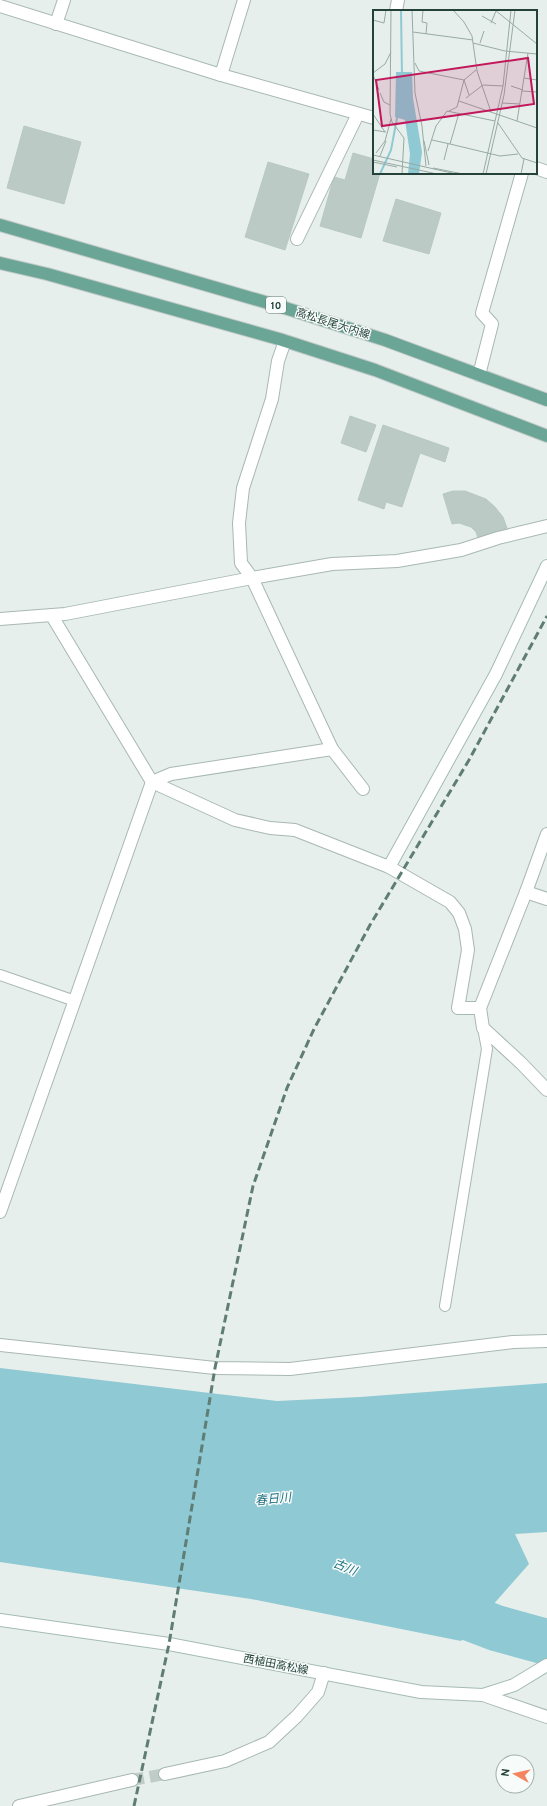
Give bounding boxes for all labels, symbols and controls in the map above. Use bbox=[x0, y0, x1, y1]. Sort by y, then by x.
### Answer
inset map bbox=[373, 10, 537, 174]
road number: 10 bbox=[266, 297, 286, 313]
street label: 高松長尾大内線 bbox=[294, 305, 371, 343]
water label: 春日川 bbox=[254, 1490, 294, 1510]
water label: 古川 bbox=[330, 1556, 361, 1581]
street label: 西植田高松線 bbox=[242, 1652, 310, 1678]
north arrow bbox=[495, 1754, 535, 1794]
text: N bbox=[499, 1768, 514, 1778]

